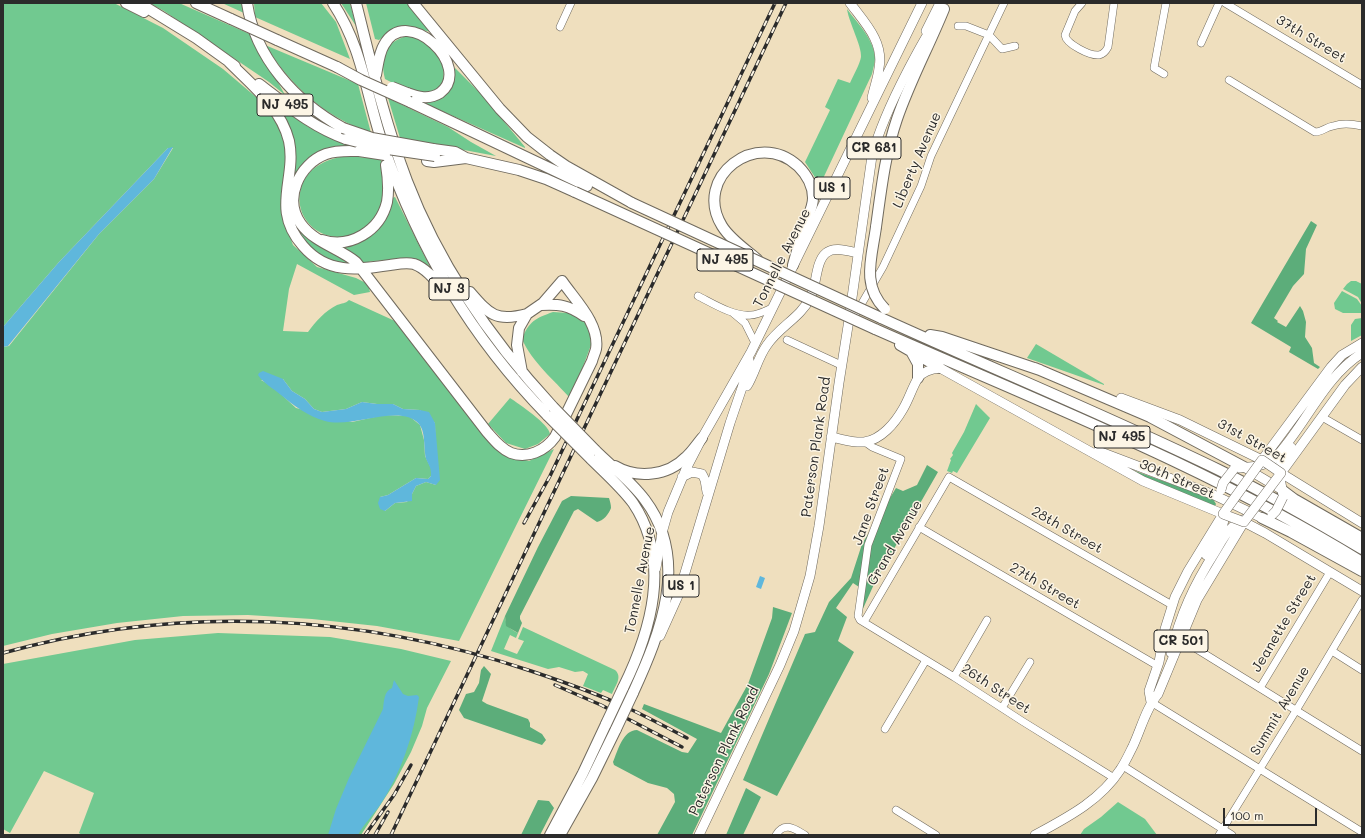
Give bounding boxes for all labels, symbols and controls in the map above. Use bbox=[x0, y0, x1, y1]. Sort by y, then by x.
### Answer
street label: 37th Street bbox=[1273, 11, 1349, 67]
road number: NJ 495 bbox=[257, 94, 313, 116]
street label: Liberty Avenue bbox=[889, 109, 945, 211]
road number: CR 681 bbox=[847, 137, 901, 159]
road number: US 1 bbox=[814, 177, 850, 199]
street label: Tonnelle Avenue bbox=[750, 206, 814, 310]
road number: NJ 495 bbox=[697, 249, 753, 271]
road number: NJ 3 bbox=[429, 278, 469, 300]
street label: Paterson Plank Road bbox=[798, 376, 834, 518]
street label: 31st Street bbox=[1214, 415, 1290, 467]
road number: NJ 495 bbox=[1094, 426, 1150, 448]
street label: 30th Street bbox=[1137, 456, 1217, 502]
street label: Jane Street bbox=[849, 465, 893, 547]
street label: Grand Avenue bbox=[864, 497, 926, 589]
street label: 28th Street bbox=[1028, 503, 1106, 557]
street label: Tonnelle Avenue bbox=[621, 525, 659, 635]
street label: 27th Street bbox=[1007, 559, 1083, 613]
street label: Jeanette Street bbox=[1248, 571, 1320, 675]
road number: US 1 bbox=[663, 575, 699, 597]
road number: CR 501 bbox=[1154, 630, 1208, 652]
street label: 26th Street bbox=[958, 660, 1034, 718]
street label: Summit Avenue bbox=[1247, 663, 1313, 759]
street label: Paterson Plank Road bbox=[685, 684, 763, 818]
scale bar bbox=[1225, 800, 1319, 826]
text: 100 m bbox=[1230, 807, 1264, 823]

